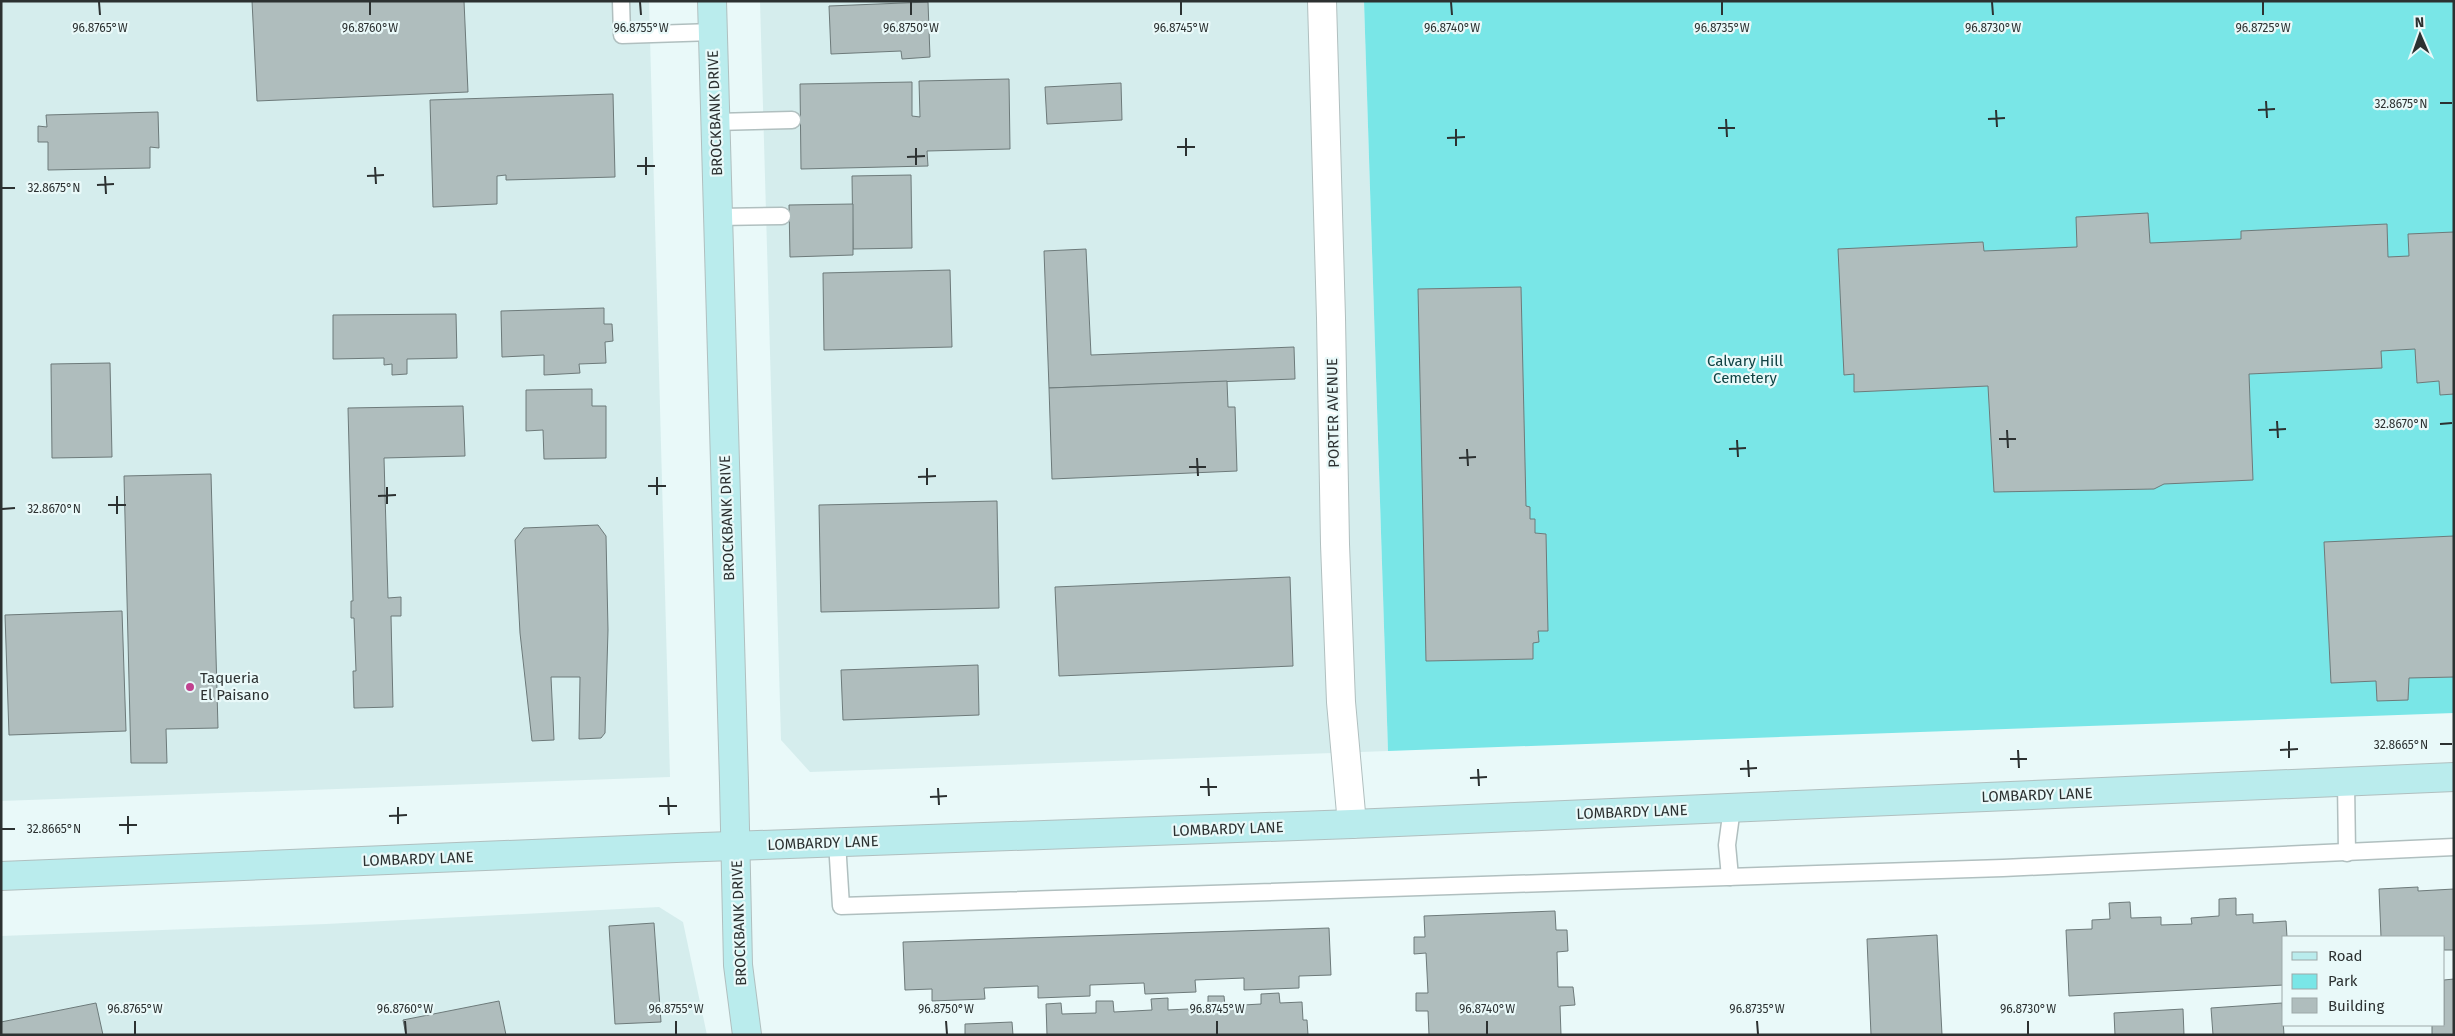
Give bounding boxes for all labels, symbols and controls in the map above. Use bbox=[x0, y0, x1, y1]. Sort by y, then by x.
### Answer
north arrow bbox=[2395, 10, 2445, 60]
text: N bbox=[2415, 14, 2425, 31]
text: 96.8765°W bbox=[72, 21, 128, 35]
text: 96.8760°W bbox=[342, 21, 398, 35]
text: 96.8755°W bbox=[613, 21, 669, 35]
text: 96.8750°W bbox=[883, 21, 939, 35]
text: 96.8745°W bbox=[1153, 21, 1209, 35]
text: 96.8740°W bbox=[1424, 21, 1480, 35]
text: 96.8735°W bbox=[1694, 21, 1750, 35]
text: 96.8730°W bbox=[1965, 21, 2021, 35]
text: 96.8725°W bbox=[2235, 21, 2291, 35]
street label: BROCKBANK DRIVE bbox=[704, 50, 726, 176]
text: 32.8675°N bbox=[2375, 97, 2427, 111]
text: 32.8675°N bbox=[28, 181, 80, 195]
park label: Calvary Hill Cemetery bbox=[1707, 352, 1784, 387]
street label: PORTER AVENUE bbox=[1323, 358, 1343, 468]
text: 32.8670°N bbox=[2374, 417, 2428, 431]
street label: BROCKBANK DRIVE bbox=[716, 455, 738, 581]
text: 32.8670°N bbox=[27, 502, 81, 516]
place label: Taqueria El Paisano bbox=[200, 669, 269, 704]
marker: Taqueria El Paisano bbox=[184, 681, 196, 693]
text: 32.8665°N bbox=[2374, 738, 2428, 752]
street label: LOMBARDY LANE bbox=[1981, 784, 2093, 806]
street label: LOMBARDY LANE bbox=[1576, 801, 1688, 823]
street label: LOMBARDY LANE bbox=[1172, 818, 1284, 840]
text: 32.8665°N bbox=[27, 822, 81, 836]
street label: LOMBARDY LANE bbox=[767, 832, 879, 854]
street label: LOMBARDY LANE bbox=[362, 848, 474, 870]
street label: BROCKBANK DRIVE bbox=[728, 860, 750, 986]
legend bbox=[2282, 936, 2445, 1026]
text: Road bbox=[2328, 947, 2363, 965]
text: Park bbox=[2328, 972, 2358, 990]
text: Building bbox=[2328, 997, 2384, 1015]
text: 96.8765°W bbox=[107, 1002, 163, 1016]
text: 96.8760°W bbox=[377, 1002, 433, 1016]
text: 96.8755°W bbox=[648, 1002, 704, 1016]
text: 96.8750°W bbox=[918, 1002, 974, 1016]
text: 96.8745°W bbox=[1189, 1002, 1245, 1016]
text: 96.8740°W bbox=[1459, 1002, 1515, 1016]
text: 96.8735°W bbox=[1729, 1002, 1785, 1016]
text: 96.8730°W bbox=[2000, 1002, 2056, 1016]

